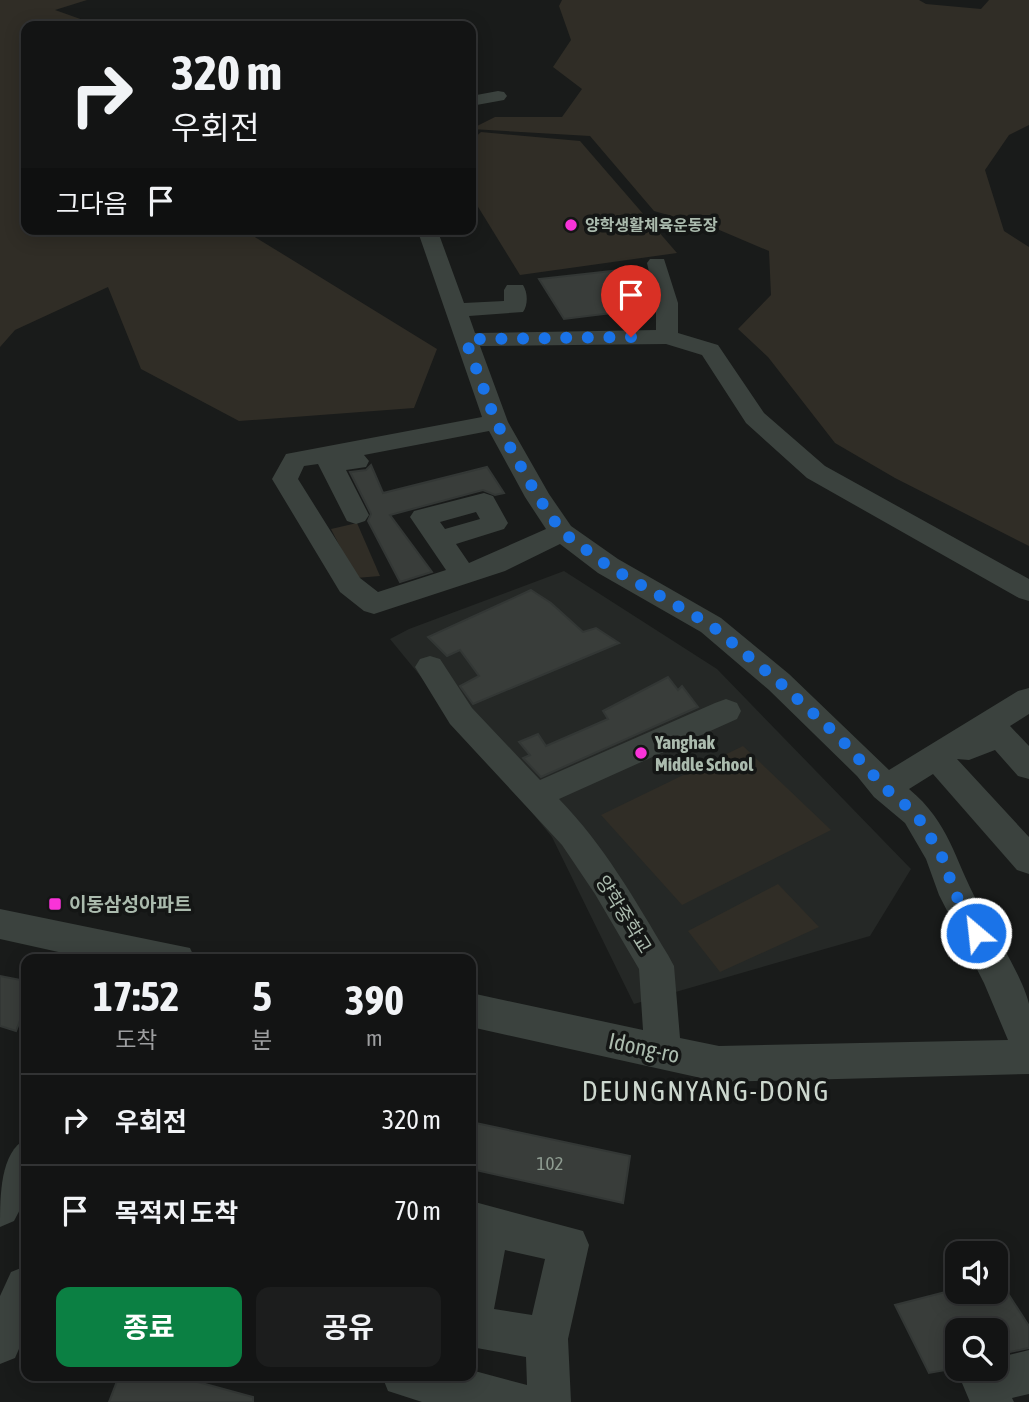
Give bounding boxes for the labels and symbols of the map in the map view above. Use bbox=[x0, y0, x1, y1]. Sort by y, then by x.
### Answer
place label: 양학생활체육운동장 bbox=[585, 216, 718, 234]
marker: 양학생활체육운동장 bbox=[563, 217, 579, 233]
pin bbox=[601, 265, 661, 337]
place label: Yanghak Middle School bbox=[654, 731, 754, 775]
marker: Yanghak Middle School bbox=[633, 745, 649, 761]
street label: 양학중학교 bbox=[592, 871, 656, 957]
place label: 이동삼성아파트 bbox=[69, 893, 191, 915]
marker: 이동삼성아파트 bbox=[47, 896, 63, 912]
position arrow bbox=[939, 896, 1013, 970]
street label: Idong-ro bbox=[606, 1028, 682, 1068]
district label: DEUNGNYANG-DONG bbox=[582, 1075, 830, 1107]
house number: 102 bbox=[537, 1152, 563, 1174]

